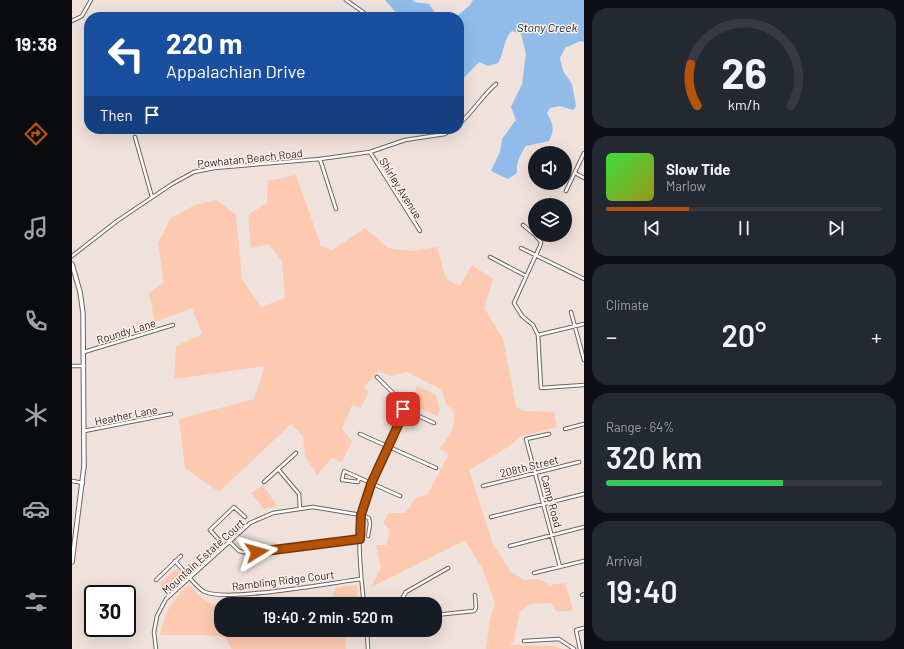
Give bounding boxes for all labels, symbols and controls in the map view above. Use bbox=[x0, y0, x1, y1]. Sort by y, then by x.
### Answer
water label: Stony Creek bbox=[517, 20, 577, 34]
text: 220 m bbox=[166, 26, 242, 60]
icon: left bbox=[100, 28, 152, 80]
text: 19:38 bbox=[15, 33, 57, 55]
text: 26 bbox=[721, 47, 767, 97]
text: Appalachian Drive bbox=[166, 60, 306, 82]
text: km/h bbox=[728, 96, 760, 113]
icon: arrive bbox=[141, 104, 163, 126]
text: Then bbox=[100, 106, 133, 124]
icon: directions bbox=[22, 120, 50, 148]
street label: Powhatan Beach Road bbox=[197, 146, 303, 170]
map controls bbox=[528, 146, 572, 242]
button: sound bbox=[528, 146, 572, 190]
street label: Shirley Avenue bbox=[377, 155, 425, 221]
text: Slow Tide bbox=[666, 160, 730, 178]
text: Marlow bbox=[666, 178, 706, 194]
button: layers bbox=[528, 198, 572, 242]
icon: music bbox=[22, 214, 50, 242]
icon: previous bbox=[641, 217, 663, 239]
icon: pause bbox=[733, 217, 755, 239]
icon: next bbox=[825, 217, 847, 239]
text: Climate bbox=[606, 297, 649, 313]
icon: phone bbox=[22, 307, 50, 335]
street label: Roundy Lane bbox=[95, 316, 157, 346]
text: 20° bbox=[722, 317, 766, 353]
text: − bbox=[606, 323, 617, 349]
text: + bbox=[871, 323, 882, 349]
pin bbox=[386, 392, 420, 426]
icon: arrive bbox=[392, 398, 414, 420]
icon: climate bbox=[22, 401, 50, 429]
street label: Heather Lane bbox=[93, 402, 159, 427]
text: Range · 64% bbox=[606, 419, 674, 435]
text: 320 km bbox=[606, 439, 702, 475]
street label: 208th Street bbox=[498, 452, 560, 480]
street label: Camp Road bbox=[539, 473, 565, 529]
icon: car bbox=[22, 495, 50, 523]
street label: Mountain Estate Court bbox=[159, 516, 247, 596]
position arrow bbox=[236, 531, 278, 573]
text: Arrival bbox=[606, 553, 642, 569]
street label: Rambling Ridge Court bbox=[231, 567, 335, 593]
text: 19:40 bbox=[606, 573, 678, 609]
speed limit sign: 30 bbox=[84, 585, 136, 637]
icon: filters bbox=[22, 588, 50, 616]
text: 19:40 · 2 min · 520 m bbox=[263, 608, 393, 626]

